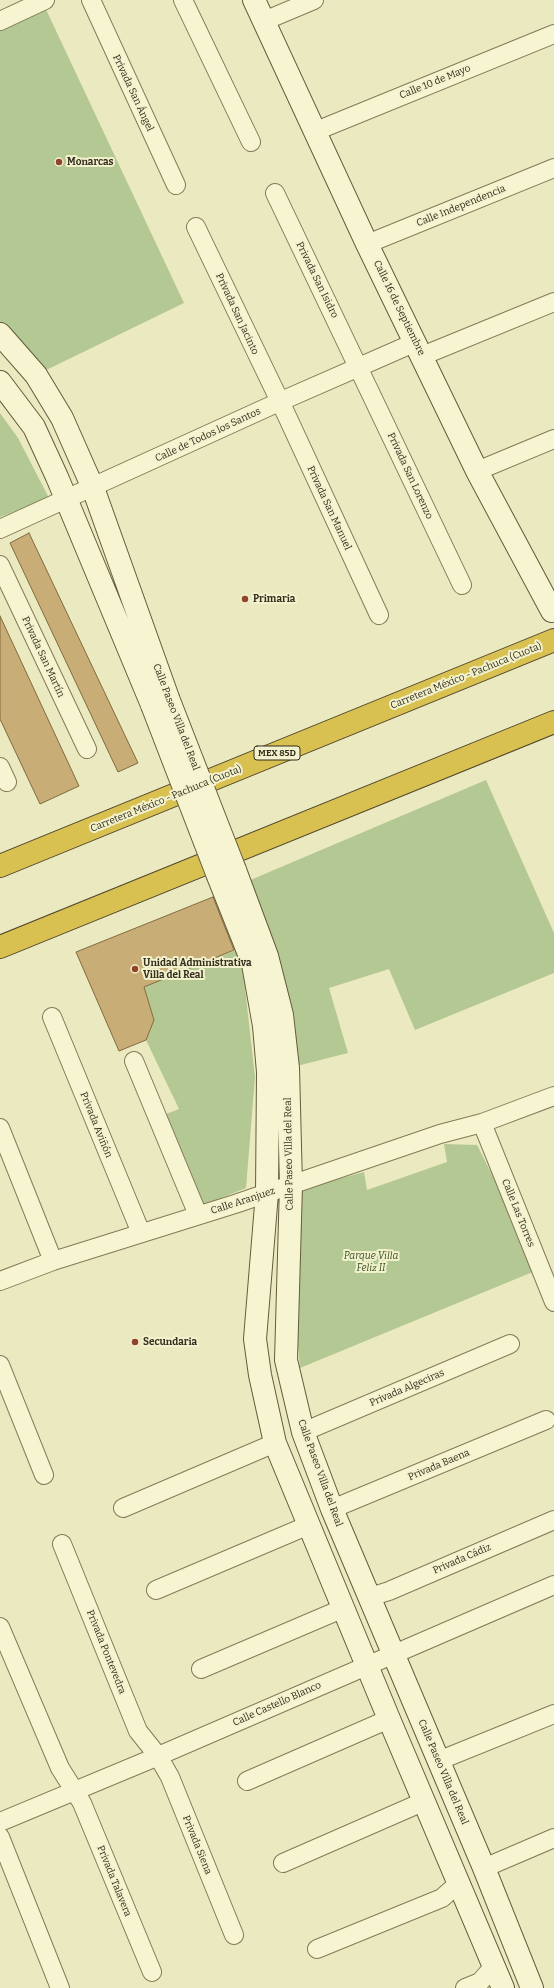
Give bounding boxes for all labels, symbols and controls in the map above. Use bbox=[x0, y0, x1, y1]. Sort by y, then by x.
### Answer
street label: Privada San Ángel bbox=[110, 53, 156, 133]
street label: Calle 10 de Mayo bbox=[398, 62, 472, 102]
place label: Monarcas bbox=[67, 156, 114, 168]
marker: Monarcas bbox=[54, 157, 64, 167]
street label: Calle Independencia bbox=[415, 183, 507, 229]
street label: Privada San Isidro bbox=[293, 240, 341, 320]
street label: Calle 16 de Septiembre bbox=[371, 258, 427, 358]
street label: Privada San Jacinto bbox=[213, 271, 261, 357]
street label: Calle de Todos los Santos bbox=[153, 405, 263, 465]
street label: Privada San Lorenzo bbox=[385, 431, 435, 521]
street label: Privada San Manuel bbox=[304, 464, 354, 552]
place label: Primaria bbox=[253, 593, 295, 605]
marker: Primaria bbox=[240, 594, 250, 604]
street label: Privada San Martín bbox=[19, 615, 67, 699]
street label: Carretera México - Pachuca (Cuota) bbox=[389, 640, 543, 712]
street label: Calle Paseo Villa del Real bbox=[150, 662, 202, 772]
road number: MEX 85D bbox=[254, 746, 300, 760]
street label: Carretera México - Pachuca (Cuota) bbox=[89, 763, 243, 835]
place label: Unidad Administrativa Villa del Real bbox=[143, 957, 252, 980]
marker: Unidad Administrativa Villa del Real bbox=[130, 964, 140, 974]
street label: Privada Aviñón bbox=[77, 1090, 115, 1160]
street label: Calle Paseo Villa del Real bbox=[282, 1097, 296, 1211]
street label: Calle Las Torres bbox=[499, 1177, 537, 1249]
street label: Calle Aranjuez bbox=[209, 1185, 277, 1217]
park label: Parque Villa Feliz II bbox=[344, 1250, 398, 1274]
place label: Secundaria bbox=[143, 1336, 197, 1348]
marker: Secundaria bbox=[130, 1337, 140, 1347]
street label: Privada Algeciras bbox=[368, 1367, 446, 1409]
street label: Calle Paseo Villa del Real bbox=[295, 1418, 345, 1528]
street label: Privada Baena bbox=[406, 1447, 472, 1483]
street label: Privada Cádiz bbox=[431, 1541, 493, 1577]
street label: Privada Pontevedra bbox=[84, 1608, 128, 1696]
street label: Calle Castello Blanco bbox=[231, 1679, 323, 1729]
street label: Calle Paseo Villa del Real bbox=[415, 1718, 471, 1826]
street label: Privada Siena bbox=[180, 1814, 214, 1876]
street label: Privada Talavera bbox=[94, 1844, 134, 1918]

